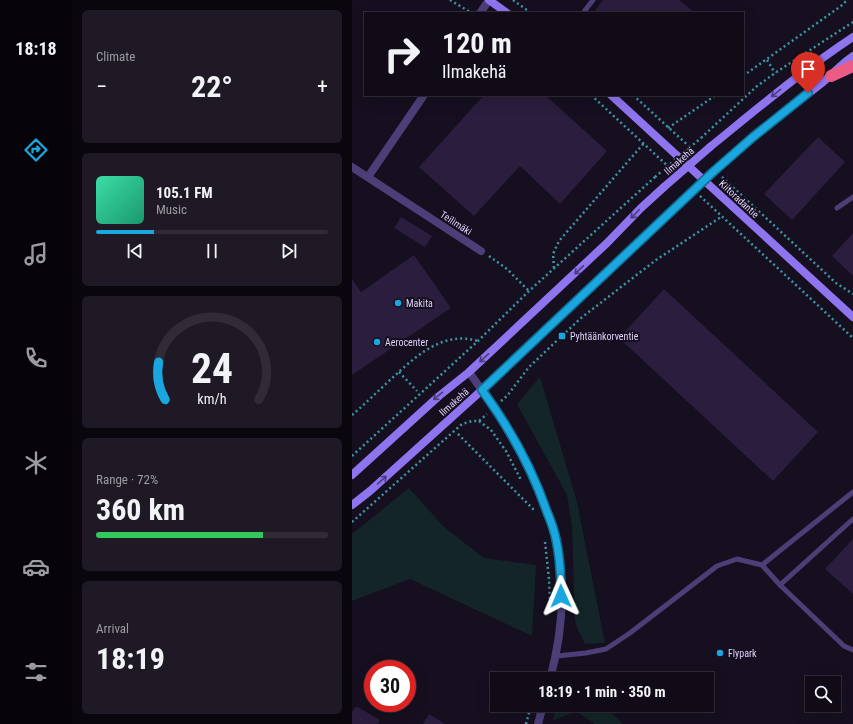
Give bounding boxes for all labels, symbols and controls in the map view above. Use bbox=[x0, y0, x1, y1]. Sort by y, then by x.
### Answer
text: 120 m bbox=[442, 27, 512, 60]
icon: right bbox=[376, 28, 428, 80]
text: 18:18 bbox=[15, 38, 57, 59]
text: Climate bbox=[96, 49, 135, 64]
pin bbox=[791, 52, 825, 93]
icon: arrive bbox=[797, 58, 819, 80]
text: Ilmakehä bbox=[442, 61, 507, 82]
text: 22° bbox=[191, 69, 233, 104]
text: − bbox=[96, 74, 107, 99]
text: + bbox=[317, 74, 328, 99]
one-way arrow bbox=[771, 89, 782, 98]
icon: directions bbox=[22, 136, 50, 164]
street label: Ilmakehä bbox=[662, 145, 696, 177]
street label: Kiitoradantie bbox=[717, 178, 761, 220]
text: 105.1 FM bbox=[156, 184, 213, 202]
text: Music bbox=[156, 202, 187, 217]
street label: Teilimäki bbox=[438, 209, 474, 237]
one-way arrow bbox=[630, 209, 640, 219]
icon: music bbox=[22, 240, 50, 268]
icon: previous bbox=[124, 240, 146, 262]
icon: pause bbox=[201, 240, 223, 262]
icon: next bbox=[278, 240, 300, 262]
one-way arrow bbox=[574, 265, 584, 274]
marker: Makita bbox=[393, 298, 403, 308]
place label: Makita bbox=[406, 298, 433, 309]
marker: Pyhtäänkorventie bbox=[557, 331, 567, 341]
place label: Pyhtäänkorventie bbox=[570, 331, 639, 342]
marker: Aerocenter bbox=[372, 337, 382, 347]
place label: Aerocenter bbox=[385, 337, 428, 348]
icon: phone bbox=[22, 344, 50, 372]
text: 24 bbox=[191, 344, 233, 393]
one-way arrow bbox=[479, 354, 489, 363]
street label: Ilmakehä bbox=[437, 386, 471, 418]
text: km/h bbox=[197, 391, 227, 407]
one-way arrow bbox=[433, 392, 444, 401]
icon: climate bbox=[22, 449, 50, 477]
text: Range · 72% bbox=[96, 472, 158, 487]
one-way arrow bbox=[377, 476, 388, 485]
text: 360 km bbox=[96, 492, 185, 527]
icon: car bbox=[22, 553, 50, 581]
position arrow bbox=[540, 575, 582, 617]
text: Arrival bbox=[96, 621, 129, 636]
text: 18:19 bbox=[96, 641, 165, 676]
marker: Flypark bbox=[715, 648, 725, 658]
place label: Flypark bbox=[728, 648, 757, 659]
icon: filters bbox=[22, 658, 50, 686]
speed limit sign: 30 bbox=[364, 660, 416, 712]
map controls bbox=[805, 676, 841, 712]
button: search bbox=[805, 676, 841, 712]
text: 18:19 · 1 min · 350 m bbox=[538, 683, 666, 701]

